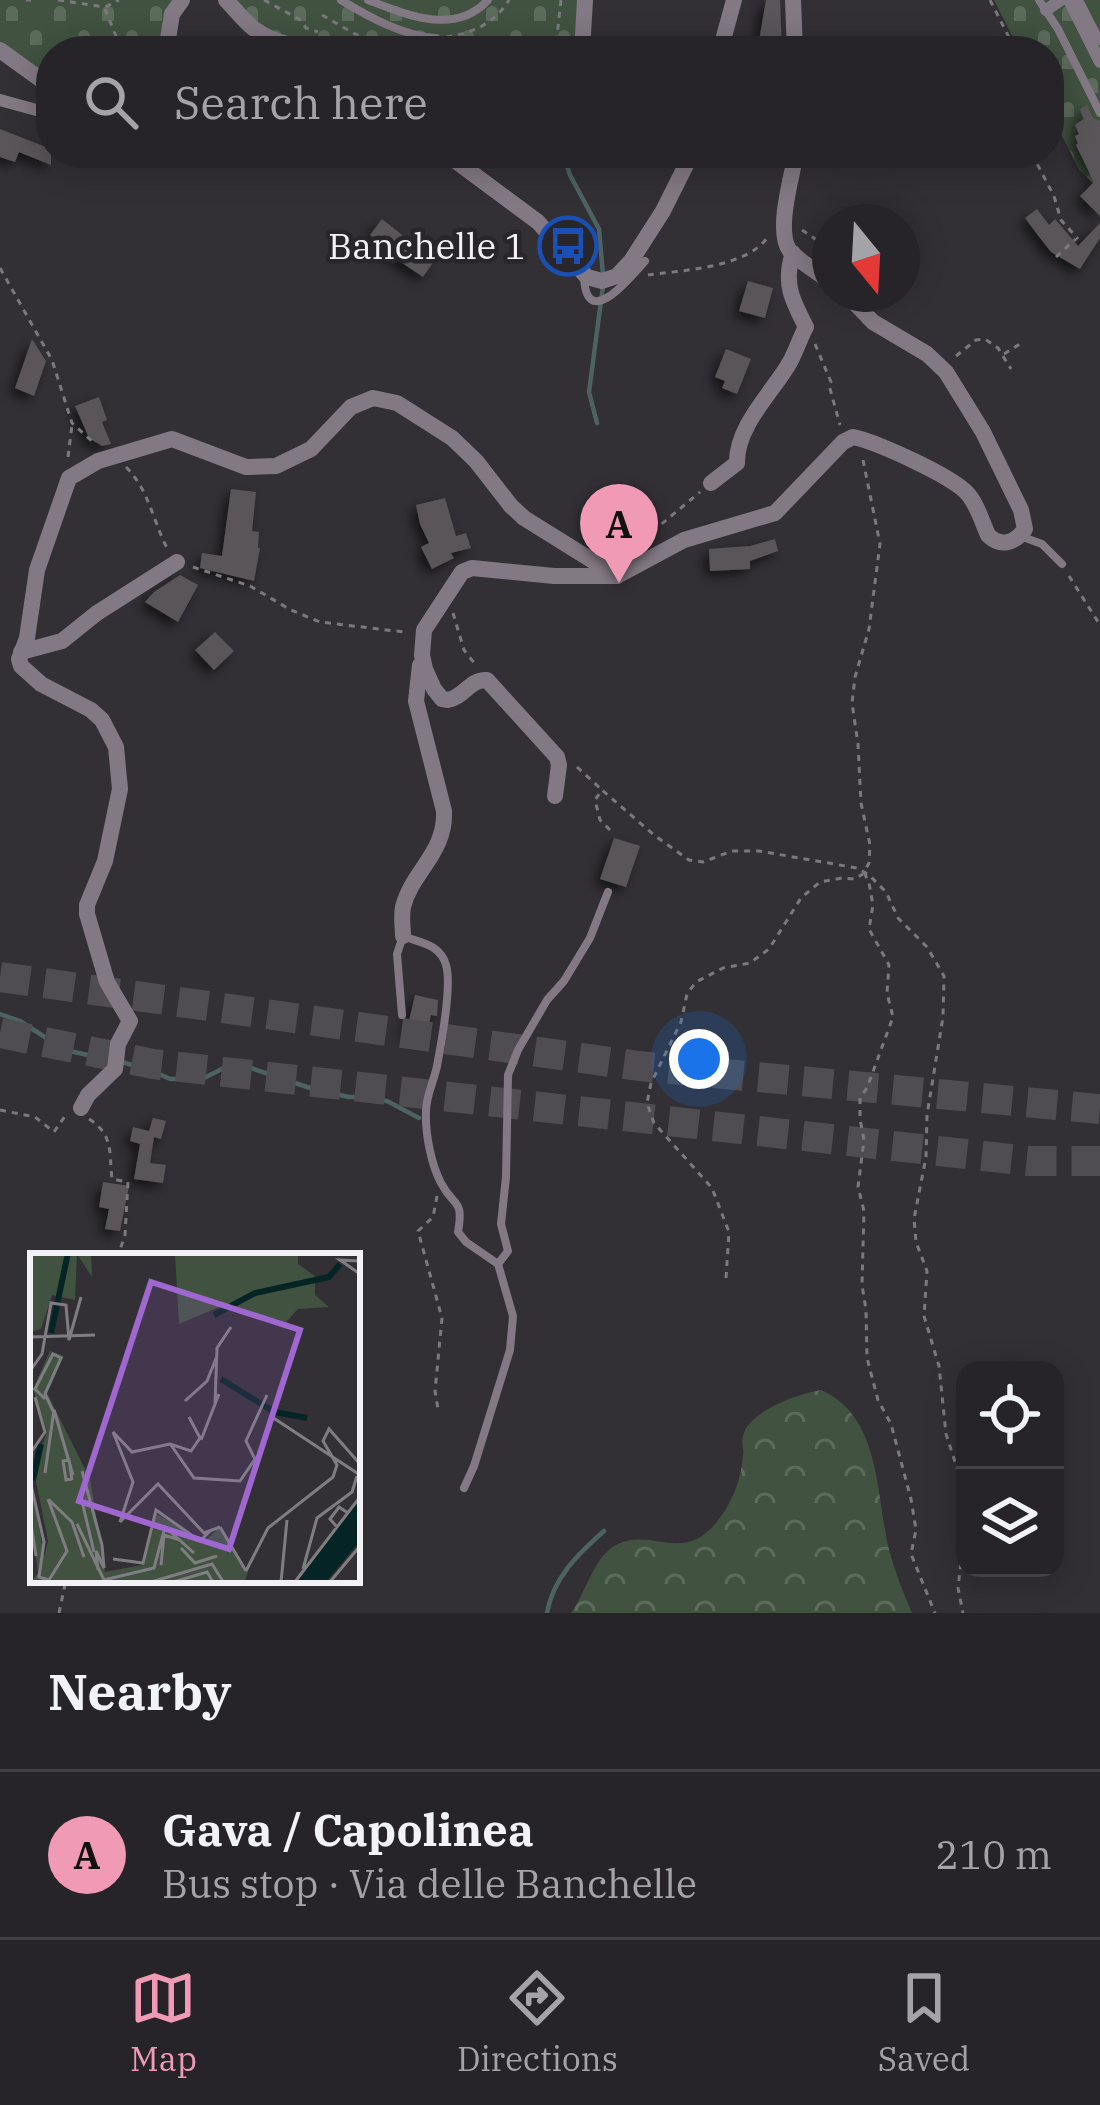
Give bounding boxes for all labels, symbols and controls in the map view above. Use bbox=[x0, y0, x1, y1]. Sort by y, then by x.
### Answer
search box bbox=[36, 36, 1064, 168]
icon: search bbox=[78, 69, 144, 135]
text: Search here bbox=[174, 73, 428, 131]
north arrow bbox=[812, 204, 920, 312]
bus stop icon: Banchelle 1 bbox=[537, 215, 599, 277]
place label: Banchelle 1 bbox=[328, 222, 526, 269]
pin: A bbox=[580, 484, 658, 583]
your location bbox=[669, 1029, 729, 1089]
inset map bbox=[30, 1253, 360, 1583]
map controls bbox=[956, 1361, 1064, 1577]
button: locate bbox=[956, 1361, 1064, 1469]
button: layers bbox=[956, 1469, 1064, 1577]
text: Nearby bbox=[48, 1658, 232, 1724]
text: Gava / Capolinea bbox=[162, 1800, 534, 1858]
text: A bbox=[73, 1829, 101, 1880]
text: 210 m bbox=[936, 1829, 1052, 1880]
text: Bus stop · Via delle Banchelle bbox=[162, 1858, 697, 1909]
tab: Map bbox=[130, 1965, 197, 2080]
tab: Directions bbox=[457, 1965, 618, 2080]
tab: Saved bbox=[878, 1965, 970, 2080]

